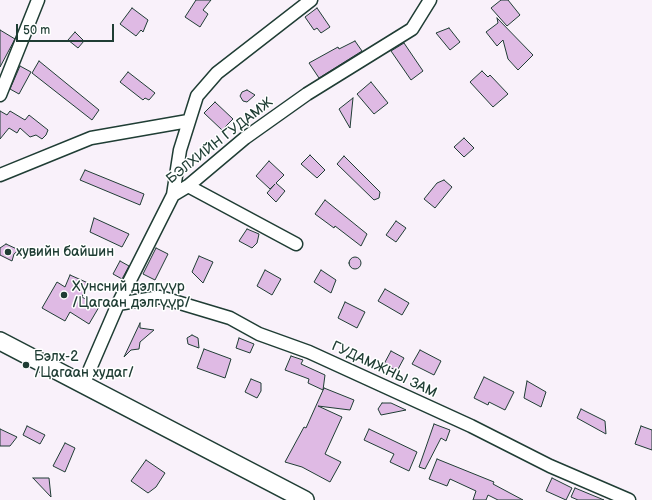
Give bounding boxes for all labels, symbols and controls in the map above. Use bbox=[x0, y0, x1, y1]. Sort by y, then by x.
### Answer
scale bar bbox=[18, 16, 116, 42]
text: 50 m bbox=[23, 23, 50, 38]
street label: БЭЛХИЙН ГУДАМЖ bbox=[163, 94, 277, 188]
place label: хувийн байшин bbox=[16, 244, 114, 260]
marker: хувийн байшин bbox=[3, 247, 13, 257]
place label: Хүнсний дэлгүүр /Цагаан дэлгүүр/ bbox=[72, 279, 191, 312]
marker: Хүнсний дэлгүүр /Цагаан дэлгүүр/ bbox=[59, 290, 69, 300]
street label: ГУДАМЖНЫ ЗАМ bbox=[329, 338, 439, 402]
place label: Бэлх-2 /Цагаан худаг/ bbox=[34, 349, 134, 382]
marker: Бэлх-2 /Цагаан худаг/ bbox=[21, 360, 31, 370]

